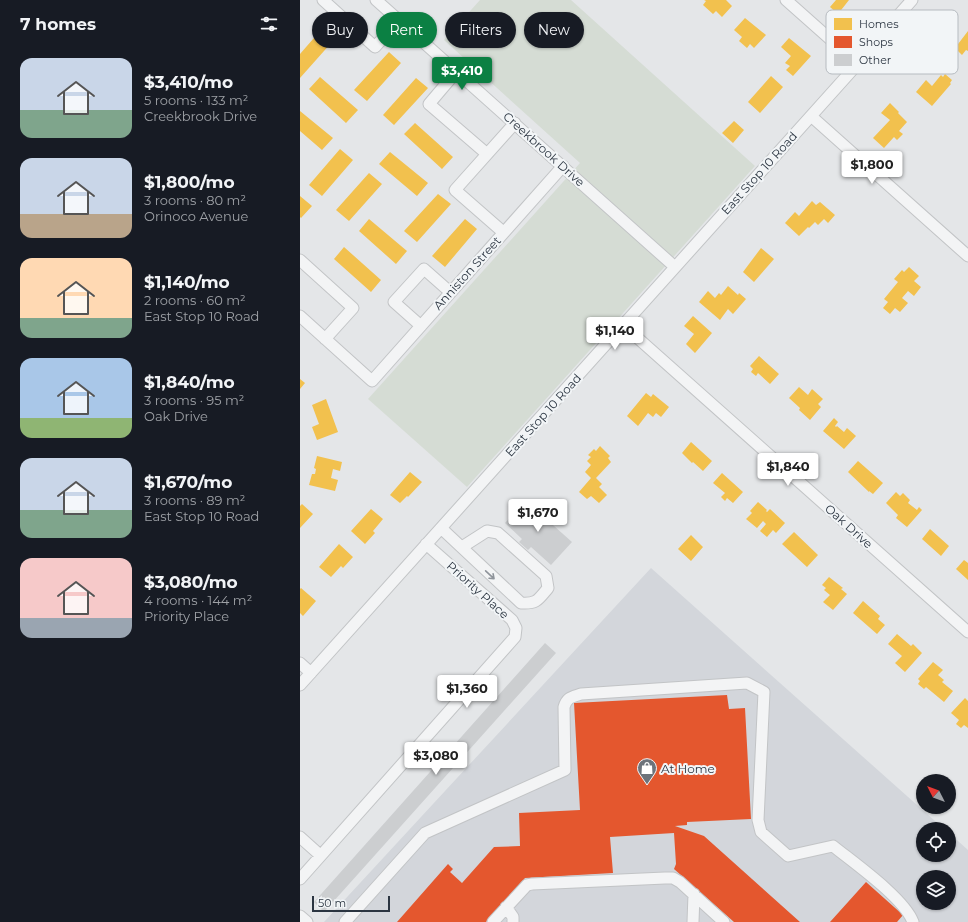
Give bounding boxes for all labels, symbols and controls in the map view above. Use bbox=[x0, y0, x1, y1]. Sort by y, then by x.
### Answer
legend bbox=[826, 10, 958, 74]
chip: Buy bbox=[312, 12, 368, 48]
chip: Rent bbox=[376, 12, 437, 48]
chip: Filters bbox=[445, 12, 516, 48]
chip: New bbox=[524, 12, 584, 48]
icon: filters bbox=[258, 13, 280, 35]
text: 7 homes bbox=[20, 14, 96, 34]
text: Homes bbox=[859, 17, 899, 31]
text: Shops bbox=[859, 35, 894, 49]
text: Other bbox=[859, 53, 891, 67]
pin: $3,410 bbox=[429, 57, 495, 91]
text: $3,410 bbox=[441, 62, 483, 78]
text: $3,410/mo bbox=[144, 72, 233, 92]
icon: home bbox=[52, 74, 100, 122]
text: 5 rooms · 133 m² bbox=[144, 92, 248, 108]
text: Creekbrook Drive bbox=[144, 108, 257, 124]
street label: Creekbrook Drive bbox=[500, 108, 588, 190]
street label: East Stop 10 Road bbox=[718, 128, 800, 218]
pin: $1,800 bbox=[839, 151, 905, 185]
text: $1,800 bbox=[850, 156, 894, 172]
text: $1,800/mo bbox=[144, 172, 235, 192]
icon: home bbox=[52, 174, 100, 222]
text: 3 rooms · 80 m² bbox=[144, 192, 246, 208]
text: Orinoco Avenue bbox=[144, 208, 248, 224]
street label: Anniston Street bbox=[430, 233, 504, 313]
text: $1,140/mo bbox=[144, 272, 230, 292]
icon: home bbox=[52, 274, 100, 322]
text: 2 rooms · 60 m² bbox=[144, 292, 246, 308]
text: East Stop 10 Road bbox=[144, 308, 259, 324]
pin: $1,140 bbox=[582, 317, 648, 351]
text: $1,140 bbox=[595, 322, 635, 338]
street label: East Stop 10 Road bbox=[502, 370, 584, 460]
text: $1,840/mo bbox=[144, 372, 235, 392]
icon: home bbox=[52, 374, 100, 422]
text: 3 rooms · 95 m² bbox=[144, 392, 244, 408]
text: Oak Drive bbox=[144, 408, 208, 424]
pin: $1,840 bbox=[755, 453, 821, 487]
text: $1,840 bbox=[766, 458, 810, 474]
text: $1,670/mo bbox=[144, 472, 232, 492]
icon: home bbox=[52, 474, 100, 522]
text: 3 rooms · 89 m² bbox=[144, 492, 245, 508]
pin: $1,670 bbox=[505, 499, 571, 533]
street label: Oak Drive bbox=[822, 501, 876, 551]
text: $1,670 bbox=[517, 504, 559, 520]
text: East Stop 10 Road bbox=[144, 508, 259, 524]
street label: Priority Place bbox=[444, 558, 512, 622]
one-way arrow bbox=[485, 570, 495, 579]
text: $3,080/mo bbox=[144, 572, 238, 592]
icon: home bbox=[52, 574, 100, 622]
text: 4 rooms · 144 m² bbox=[144, 592, 252, 608]
text: Priority Place bbox=[144, 608, 229, 624]
pin: $1,360 bbox=[434, 675, 500, 709]
text: $1,360 bbox=[446, 680, 488, 696]
pin: $3,080 bbox=[403, 742, 469, 776]
text: $3,080 bbox=[413, 747, 459, 763]
shop icon: At Home bbox=[636, 757, 658, 785]
place label: At Home bbox=[661, 761, 715, 776]
north arrow bbox=[916, 774, 956, 814]
map controls bbox=[916, 774, 956, 910]
button: locate bbox=[916, 822, 956, 862]
button: layers bbox=[916, 870, 956, 910]
scale bar bbox=[312, 894, 390, 913]
text: 50 m bbox=[318, 896, 346, 910]

